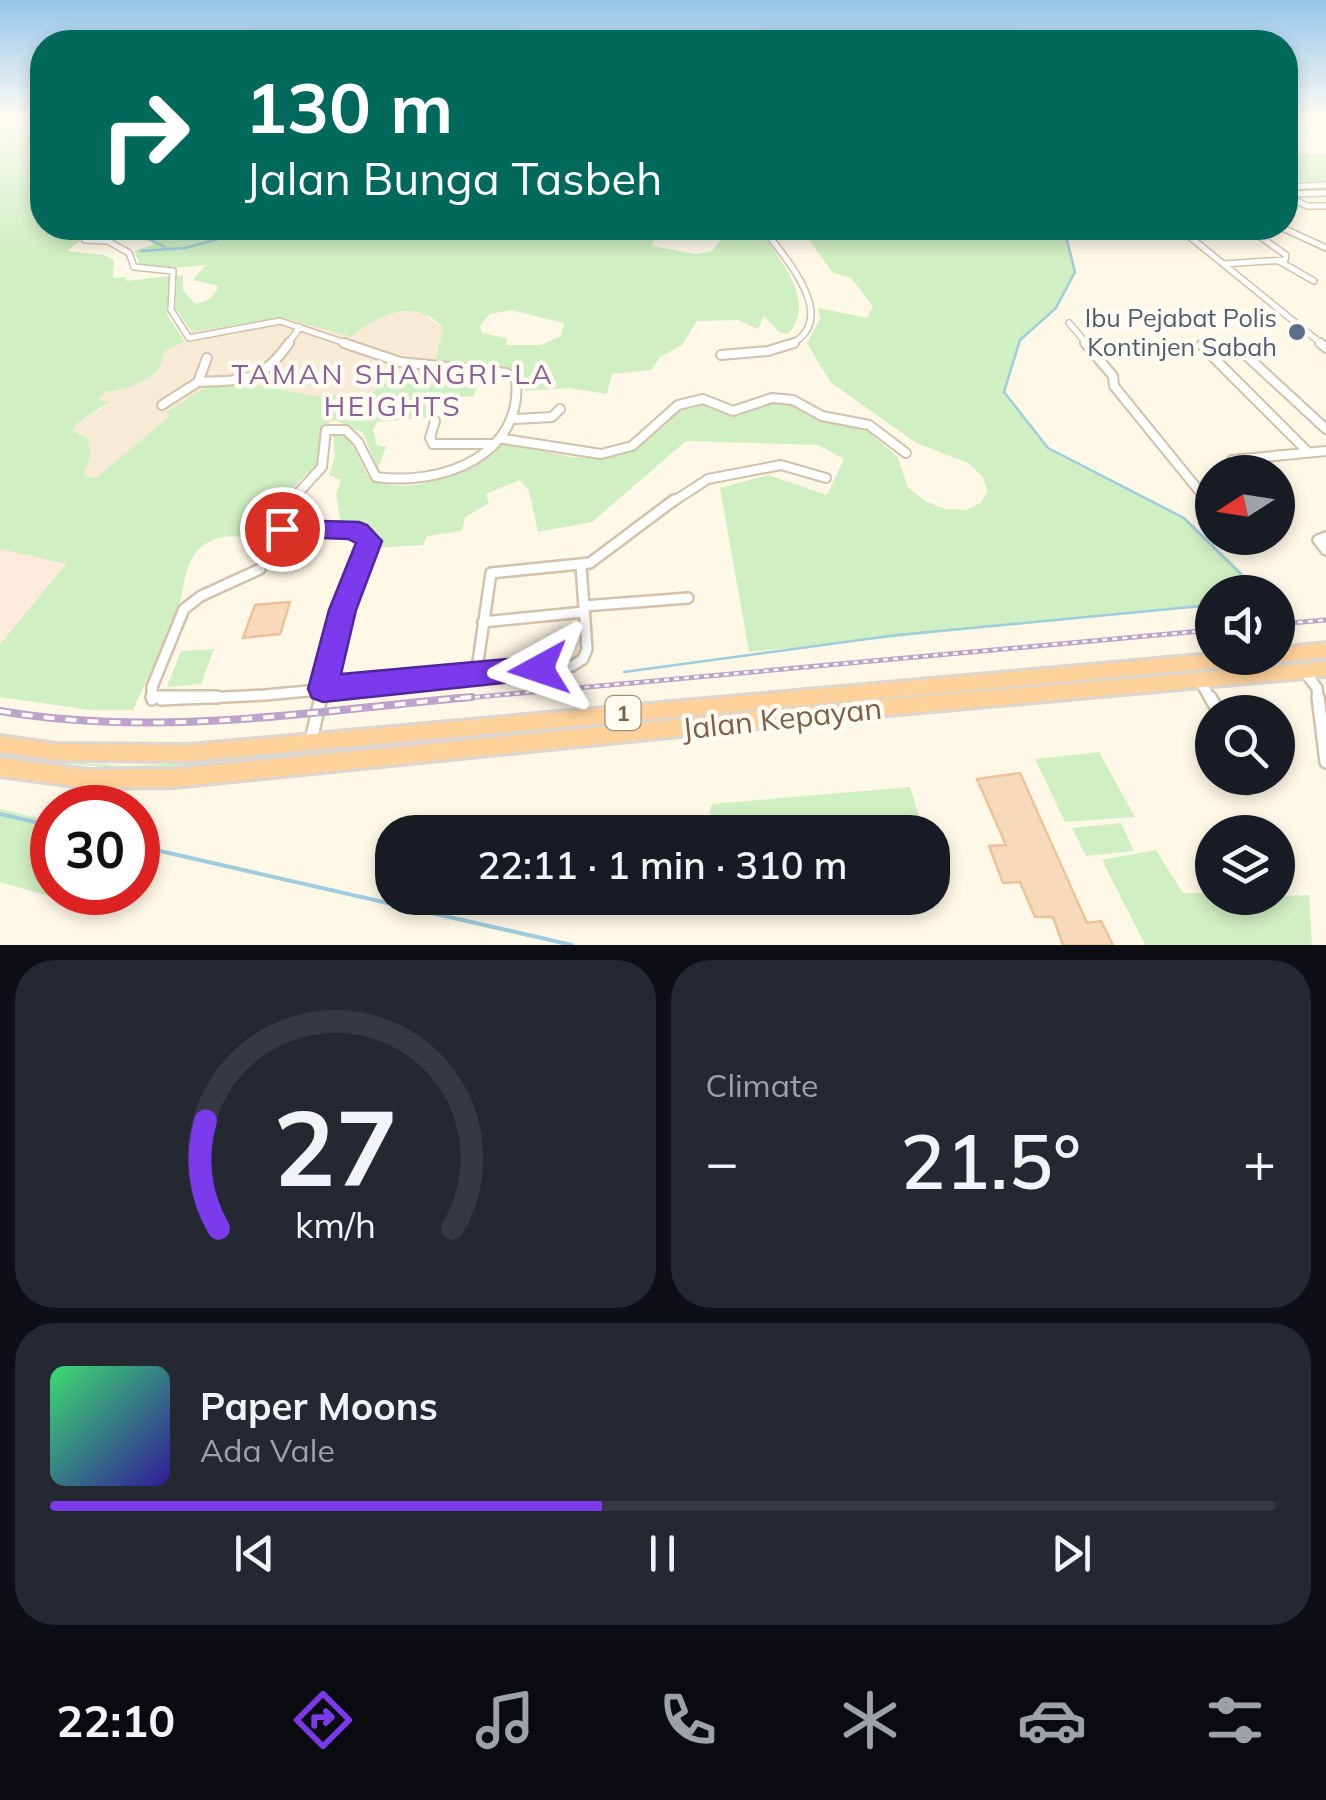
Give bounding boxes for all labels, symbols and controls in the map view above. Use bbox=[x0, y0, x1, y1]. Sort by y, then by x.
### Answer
text: 130 m bbox=[245, 63, 453, 151]
icon: right bbox=[80, 70, 210, 200]
text: Jalan Bunga Tasbeh bbox=[245, 150, 662, 206]
place label: Ibu Pejabat Polis Kontinjen Sabah bbox=[1085, 302, 1277, 362]
marker: Ibu Pejabat Polis Kontinjen Sabah bbox=[1286, 321, 1308, 343]
district label: TAMAN SHANGRI-LA HEIGHTS bbox=[232, 356, 554, 423]
north arrow bbox=[1195, 455, 1295, 555]
map controls bbox=[1195, 455, 1295, 915]
pin bbox=[240, 487, 325, 572]
icon: arrive bbox=[255, 502, 310, 557]
button: sound bbox=[1195, 575, 1295, 675]
position arrow bbox=[487, 617, 591, 721]
street label: Jalan Kepayan bbox=[680, 689, 884, 747]
button: search bbox=[1195, 695, 1295, 795]
road number: 1 bbox=[606, 696, 640, 730]
speed limit sign: 30 bbox=[30, 785, 160, 915]
button: layers bbox=[1195, 815, 1295, 915]
text: 22:11 · 1 min · 310 m bbox=[477, 841, 848, 889]
text: Climate bbox=[706, 1065, 818, 1105]
text: 27 bbox=[273, 1081, 398, 1212]
text: 21.5° bbox=[900, 1114, 1081, 1208]
text: − bbox=[706, 1127, 739, 1196]
text: + bbox=[1243, 1127, 1276, 1196]
text: km/h bbox=[295, 1202, 376, 1247]
text: Paper Moons bbox=[200, 1382, 438, 1430]
text: Ada Vale bbox=[200, 1430, 335, 1470]
icon: previous bbox=[227, 1526, 282, 1581]
icon: pause bbox=[635, 1526, 690, 1581]
icon: next bbox=[1044, 1526, 1099, 1581]
icon: directions bbox=[288, 1685, 358, 1755]
icon: music bbox=[470, 1685, 540, 1755]
icon: phone bbox=[653, 1685, 723, 1755]
icon: climate bbox=[835, 1685, 905, 1755]
icon: car bbox=[1017, 1685, 1087, 1755]
icon: filters bbox=[1200, 1685, 1270, 1755]
text: 22:10 bbox=[56, 1692, 175, 1748]

